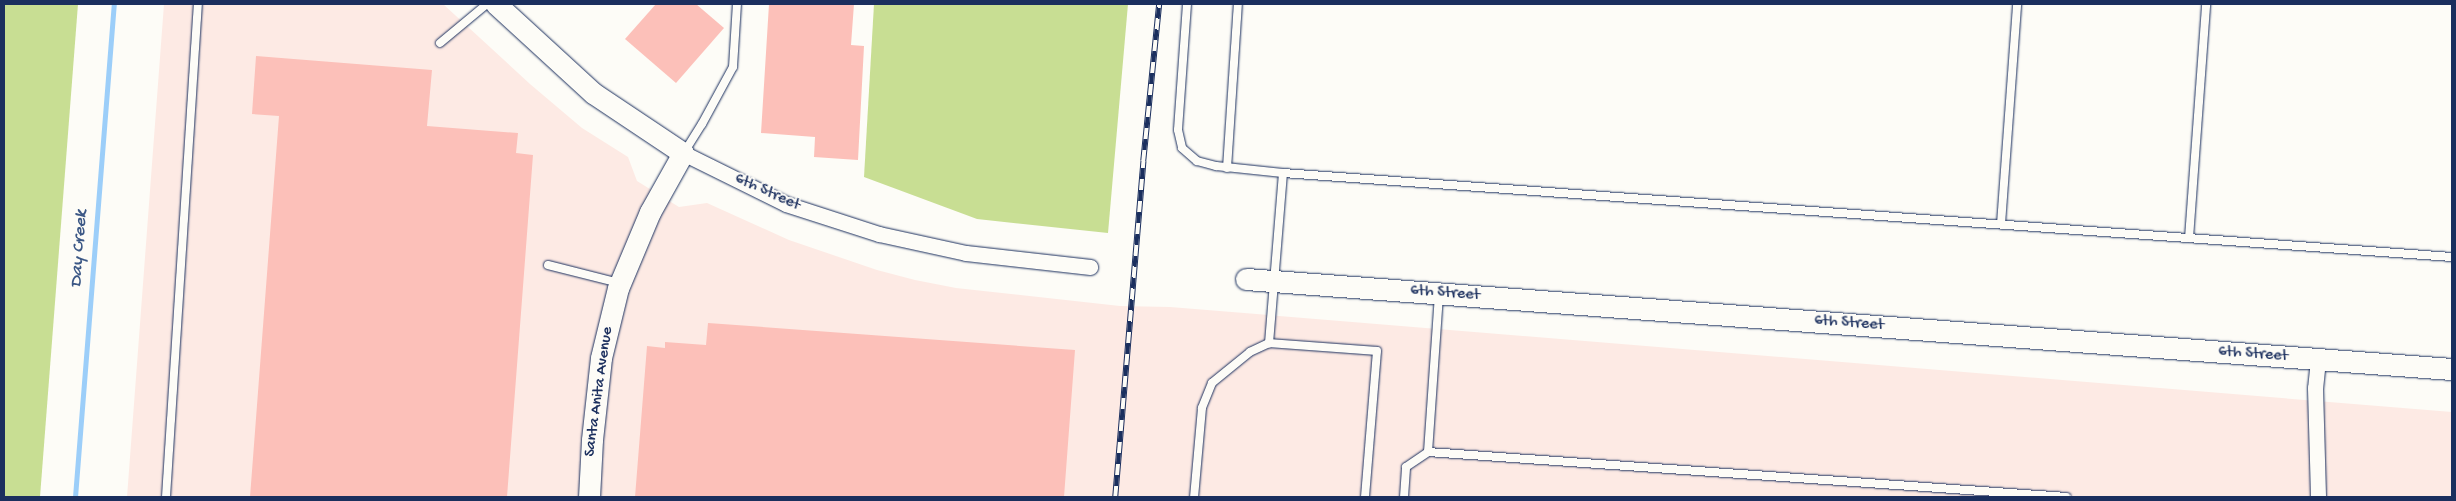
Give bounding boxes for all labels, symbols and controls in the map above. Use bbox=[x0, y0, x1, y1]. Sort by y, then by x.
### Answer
street label: 6th Street bbox=[731, 170, 803, 216]
water label: Day Creek bbox=[67, 210, 93, 288]
street label: 6th Street bbox=[1410, 282, 1480, 306]
street label: 6th Street bbox=[1814, 312, 1884, 336]
street label: Santa Anita Avenue bbox=[581, 326, 619, 458]
street label: 6th Street bbox=[2218, 343, 2288, 367]

